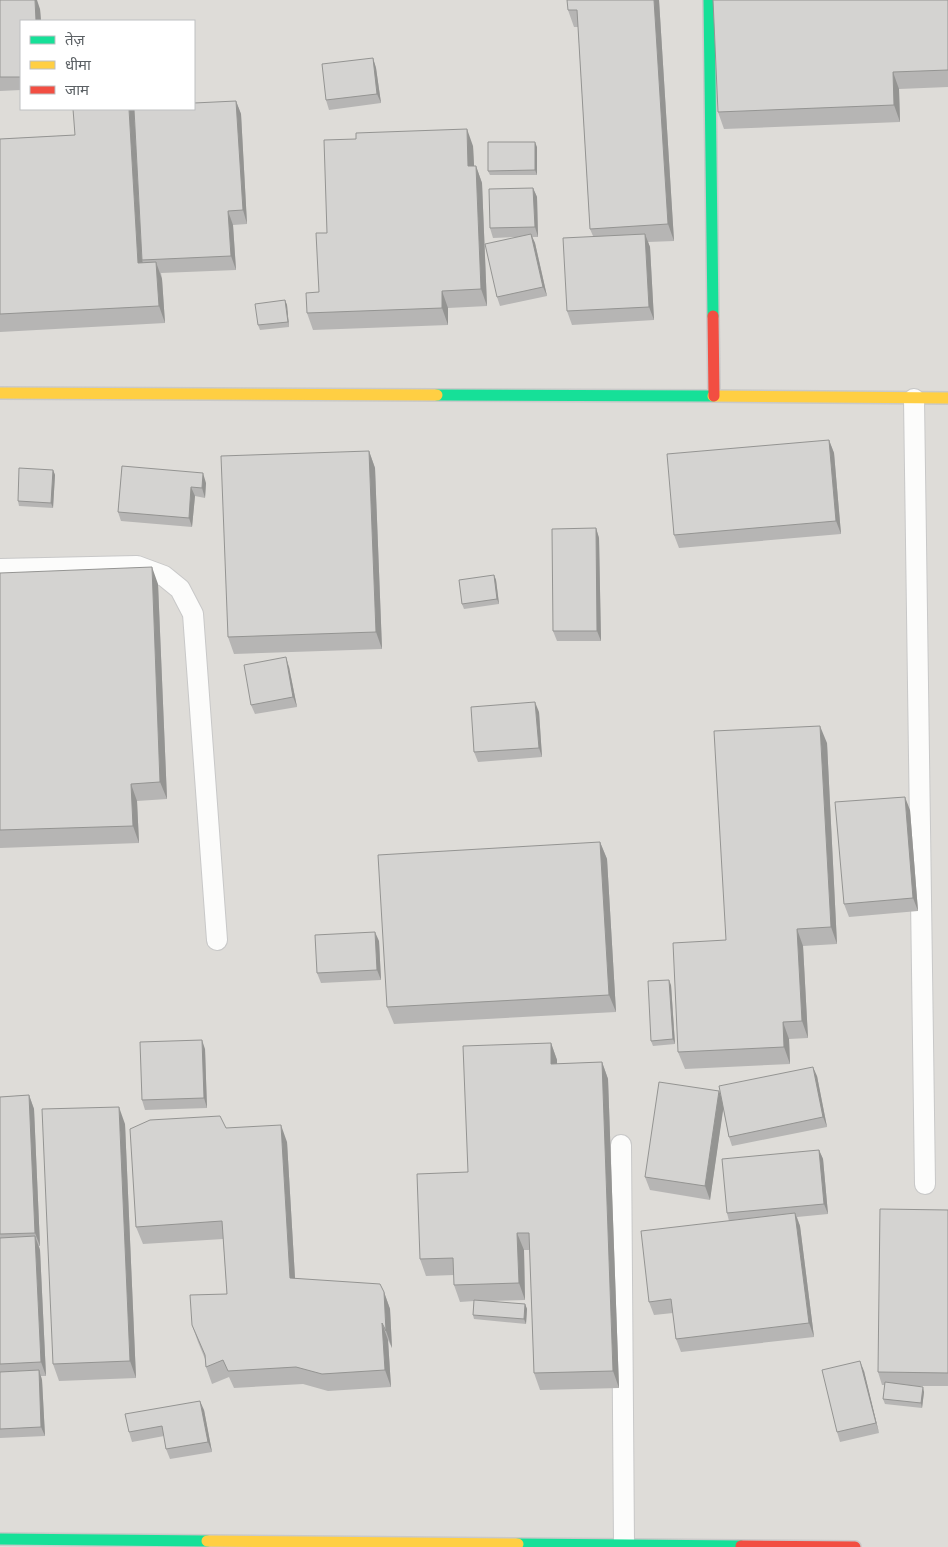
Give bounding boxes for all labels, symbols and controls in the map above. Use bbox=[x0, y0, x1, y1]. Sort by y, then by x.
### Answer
legend bbox=[20, 20, 195, 110]
text: तेज़ bbox=[65, 31, 86, 48]
text: धीमा bbox=[65, 56, 92, 73]
text: जाम bbox=[65, 81, 90, 98]

